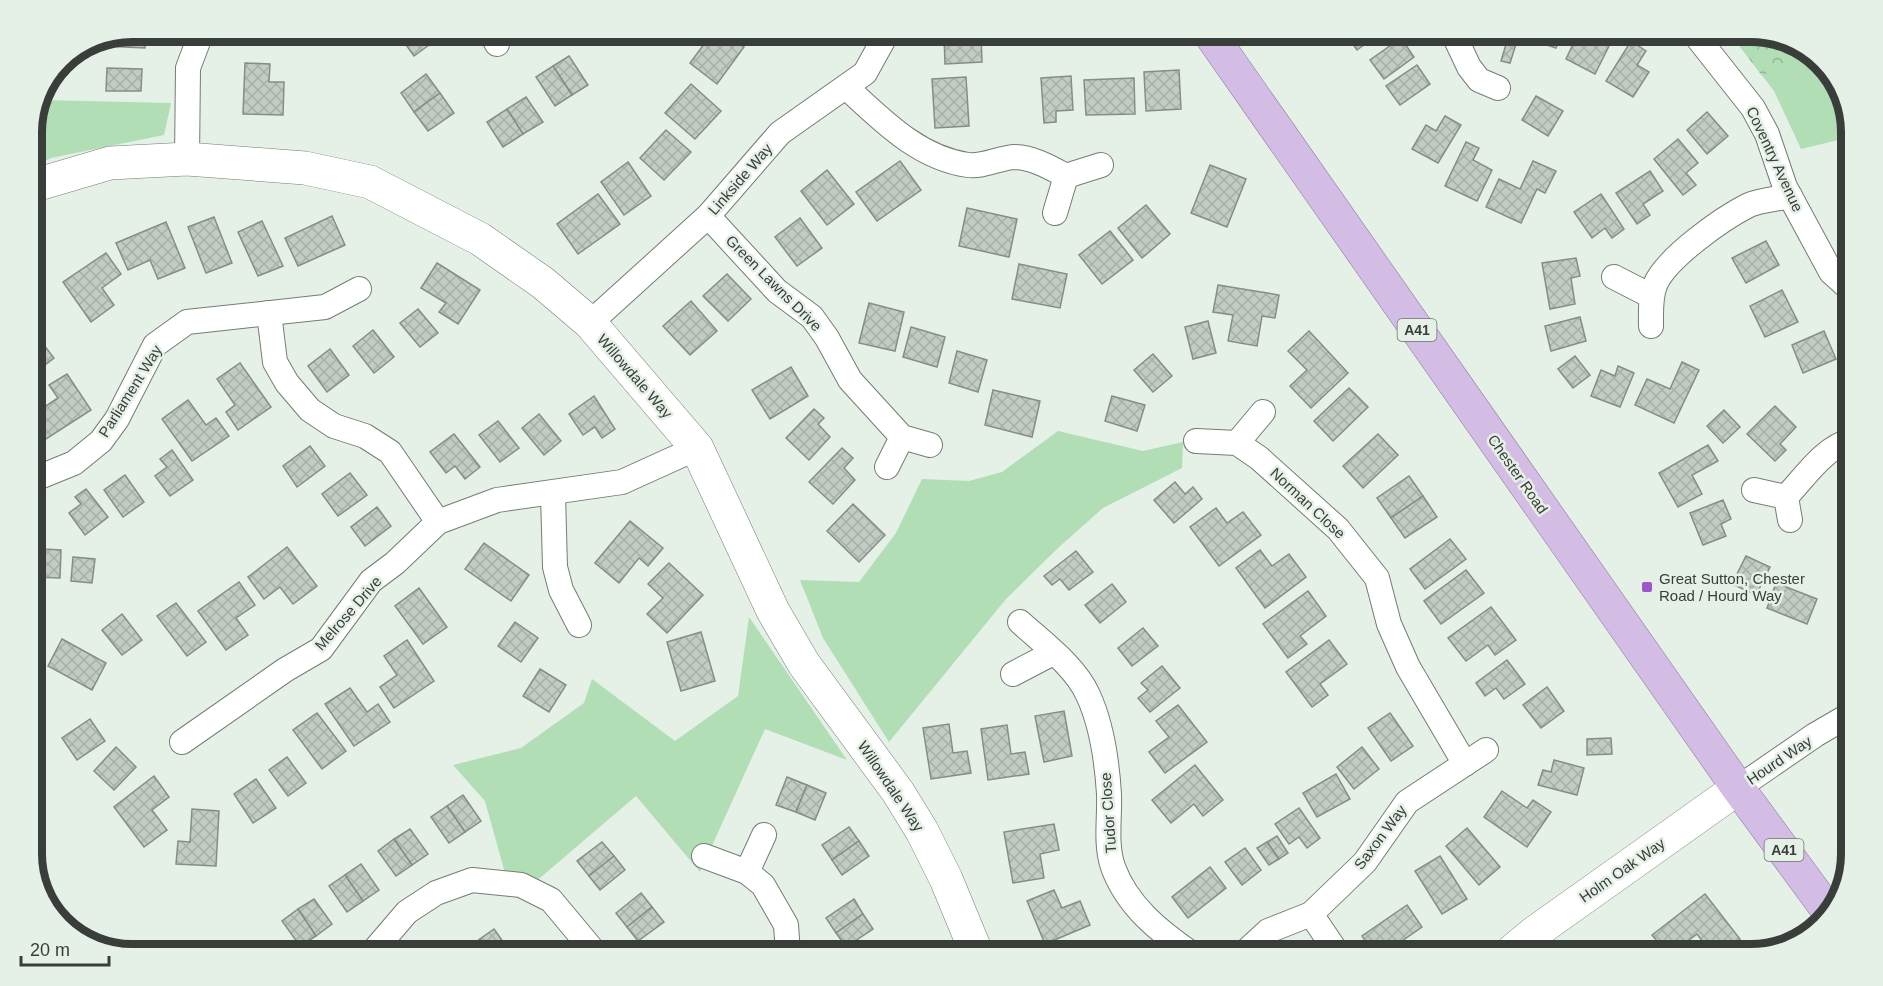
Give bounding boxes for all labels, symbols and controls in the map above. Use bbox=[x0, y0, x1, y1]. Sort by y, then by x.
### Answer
street label: Coventry Avenue bbox=[1743, 104, 1807, 214]
street label: Linkside Way bbox=[705, 140, 776, 218]
street label: Green Lawns Drive bbox=[723, 232, 825, 334]
road number: A41 bbox=[1398, 319, 1436, 341]
street label: Willowdale Way bbox=[594, 331, 676, 422]
street label: Parliament Way bbox=[95, 341, 165, 440]
street label: Chester Road bbox=[1484, 431, 1552, 517]
street label: Norman Close bbox=[1267, 464, 1349, 542]
place label: Great Sutton, Chester Road / Hourd Way bbox=[1659, 570, 1805, 604]
street label: Melrose Drive bbox=[311, 573, 385, 653]
marker: Great Sutton, Chester Road / Hourd Way bbox=[1640, 580, 1654, 594]
street label: Hourd Way bbox=[1743, 732, 1815, 788]
street label: Willowdale Way bbox=[855, 738, 928, 835]
street label: Tudor Close bbox=[1097, 772, 1119, 854]
street label: Saxon Way bbox=[1350, 801, 1410, 873]
street label: Holm Oak Way bbox=[1576, 834, 1668, 906]
road number: A41 bbox=[1764, 839, 1804, 861]
scale bar bbox=[21, 929, 110, 967]
text: 20 m bbox=[30, 940, 70, 960]

